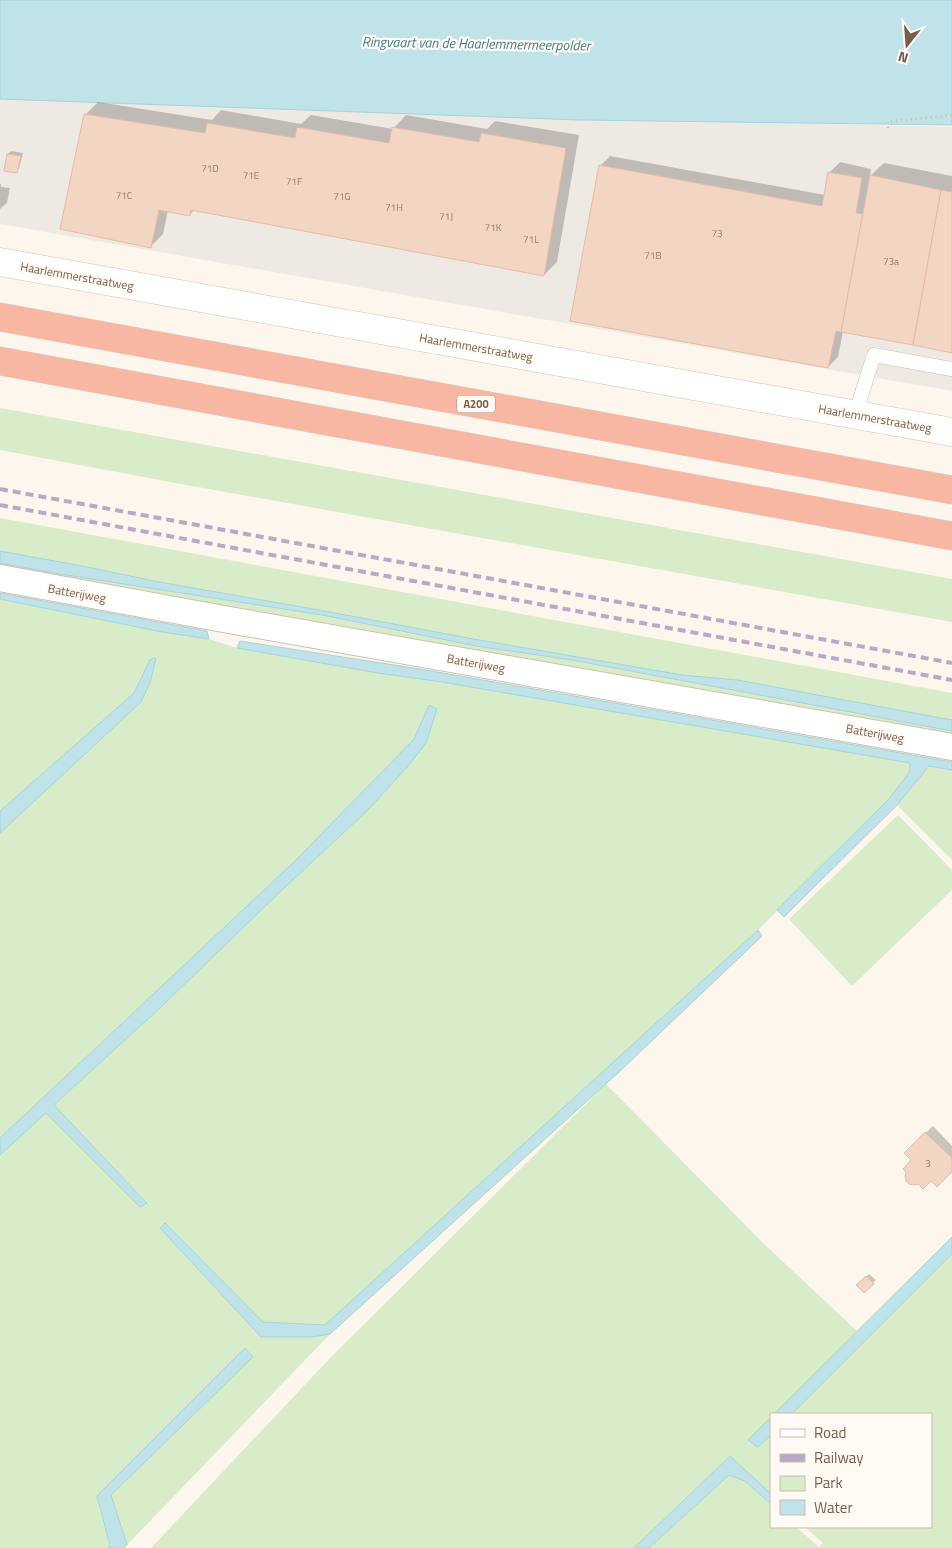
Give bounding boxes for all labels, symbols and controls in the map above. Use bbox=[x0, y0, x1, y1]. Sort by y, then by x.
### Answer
north arrow bbox=[882, 20, 932, 70]
water label: Ringvaart van de Haarlemmermeerpolder bbox=[362, 31, 592, 56]
text: N bbox=[895, 46, 911, 69]
house number: 71D bbox=[201, 161, 219, 176]
house number: 71E bbox=[243, 168, 260, 183]
house number: 71F bbox=[286, 174, 302, 189]
house number: 71C bbox=[116, 188, 133, 203]
house number: 71G bbox=[333, 189, 351, 204]
house number: 71H bbox=[385, 200, 403, 215]
house number: 71J bbox=[439, 209, 453, 224]
house number: 71K bbox=[485, 220, 502, 235]
house number: 73 bbox=[711, 226, 723, 241]
house number: 71L bbox=[523, 232, 539, 247]
house number: 71B bbox=[644, 248, 662, 263]
house number: 73a bbox=[883, 254, 899, 269]
street label: Haarlemmerstraatweg bbox=[19, 257, 135, 295]
street label: Haarlemmerstraatweg bbox=[418, 328, 534, 366]
road number: A200 bbox=[457, 396, 495, 412]
street label: Haarlemmerstraatweg bbox=[817, 399, 933, 437]
street label: Batterijweg bbox=[46, 579, 108, 607]
street label: Batterijweg bbox=[445, 649, 507, 677]
street label: Batterijweg bbox=[844, 719, 906, 747]
house number: 3 bbox=[925, 1156, 931, 1171]
legend bbox=[770, 1413, 932, 1528]
text: Road bbox=[814, 1421, 846, 1444]
text: Railway bbox=[814, 1446, 864, 1469]
text: Park bbox=[814, 1471, 843, 1494]
text: Water bbox=[814, 1496, 853, 1519]

